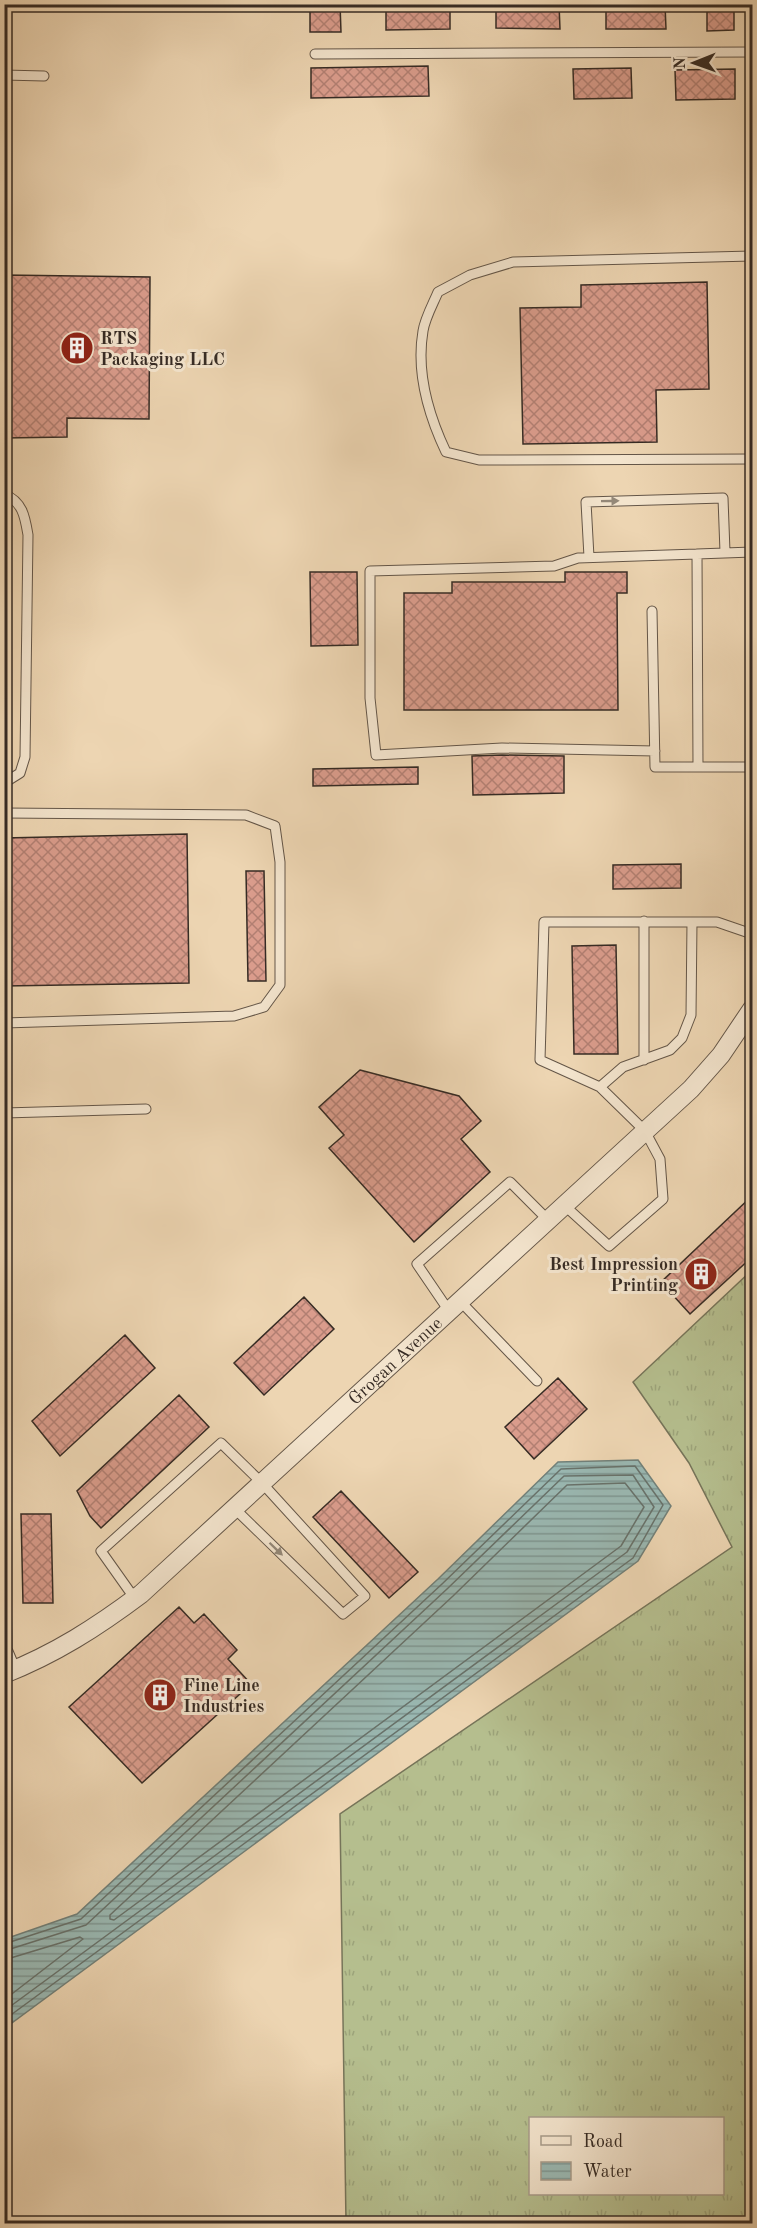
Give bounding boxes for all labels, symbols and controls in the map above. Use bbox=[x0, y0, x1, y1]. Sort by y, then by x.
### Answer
north arrow bbox=[664, 33, 724, 93]
text: N bbox=[673, 56, 689, 69]
building icon: RTS Packaging LLC bbox=[59, 330, 95, 366]
place label: RTS Packaging LLC bbox=[100, 330, 225, 369]
one-way arrow bbox=[601, 496, 620, 506]
place label: Best Impression Printing bbox=[549, 1256, 678, 1295]
building icon: Best Impression Printing bbox=[683, 1256, 719, 1292]
street label: Grogan Avenue bbox=[345, 1314, 446, 1409]
one-way arrow bbox=[269, 1542, 284, 1556]
building icon: Fine Line Industries bbox=[142, 1677, 178, 1713]
place label: Fine Line Industries bbox=[183, 1677, 264, 1716]
legend bbox=[529, 2117, 724, 2195]
text: Road bbox=[583, 2133, 623, 2151]
text: Water bbox=[583, 2163, 632, 2181]

